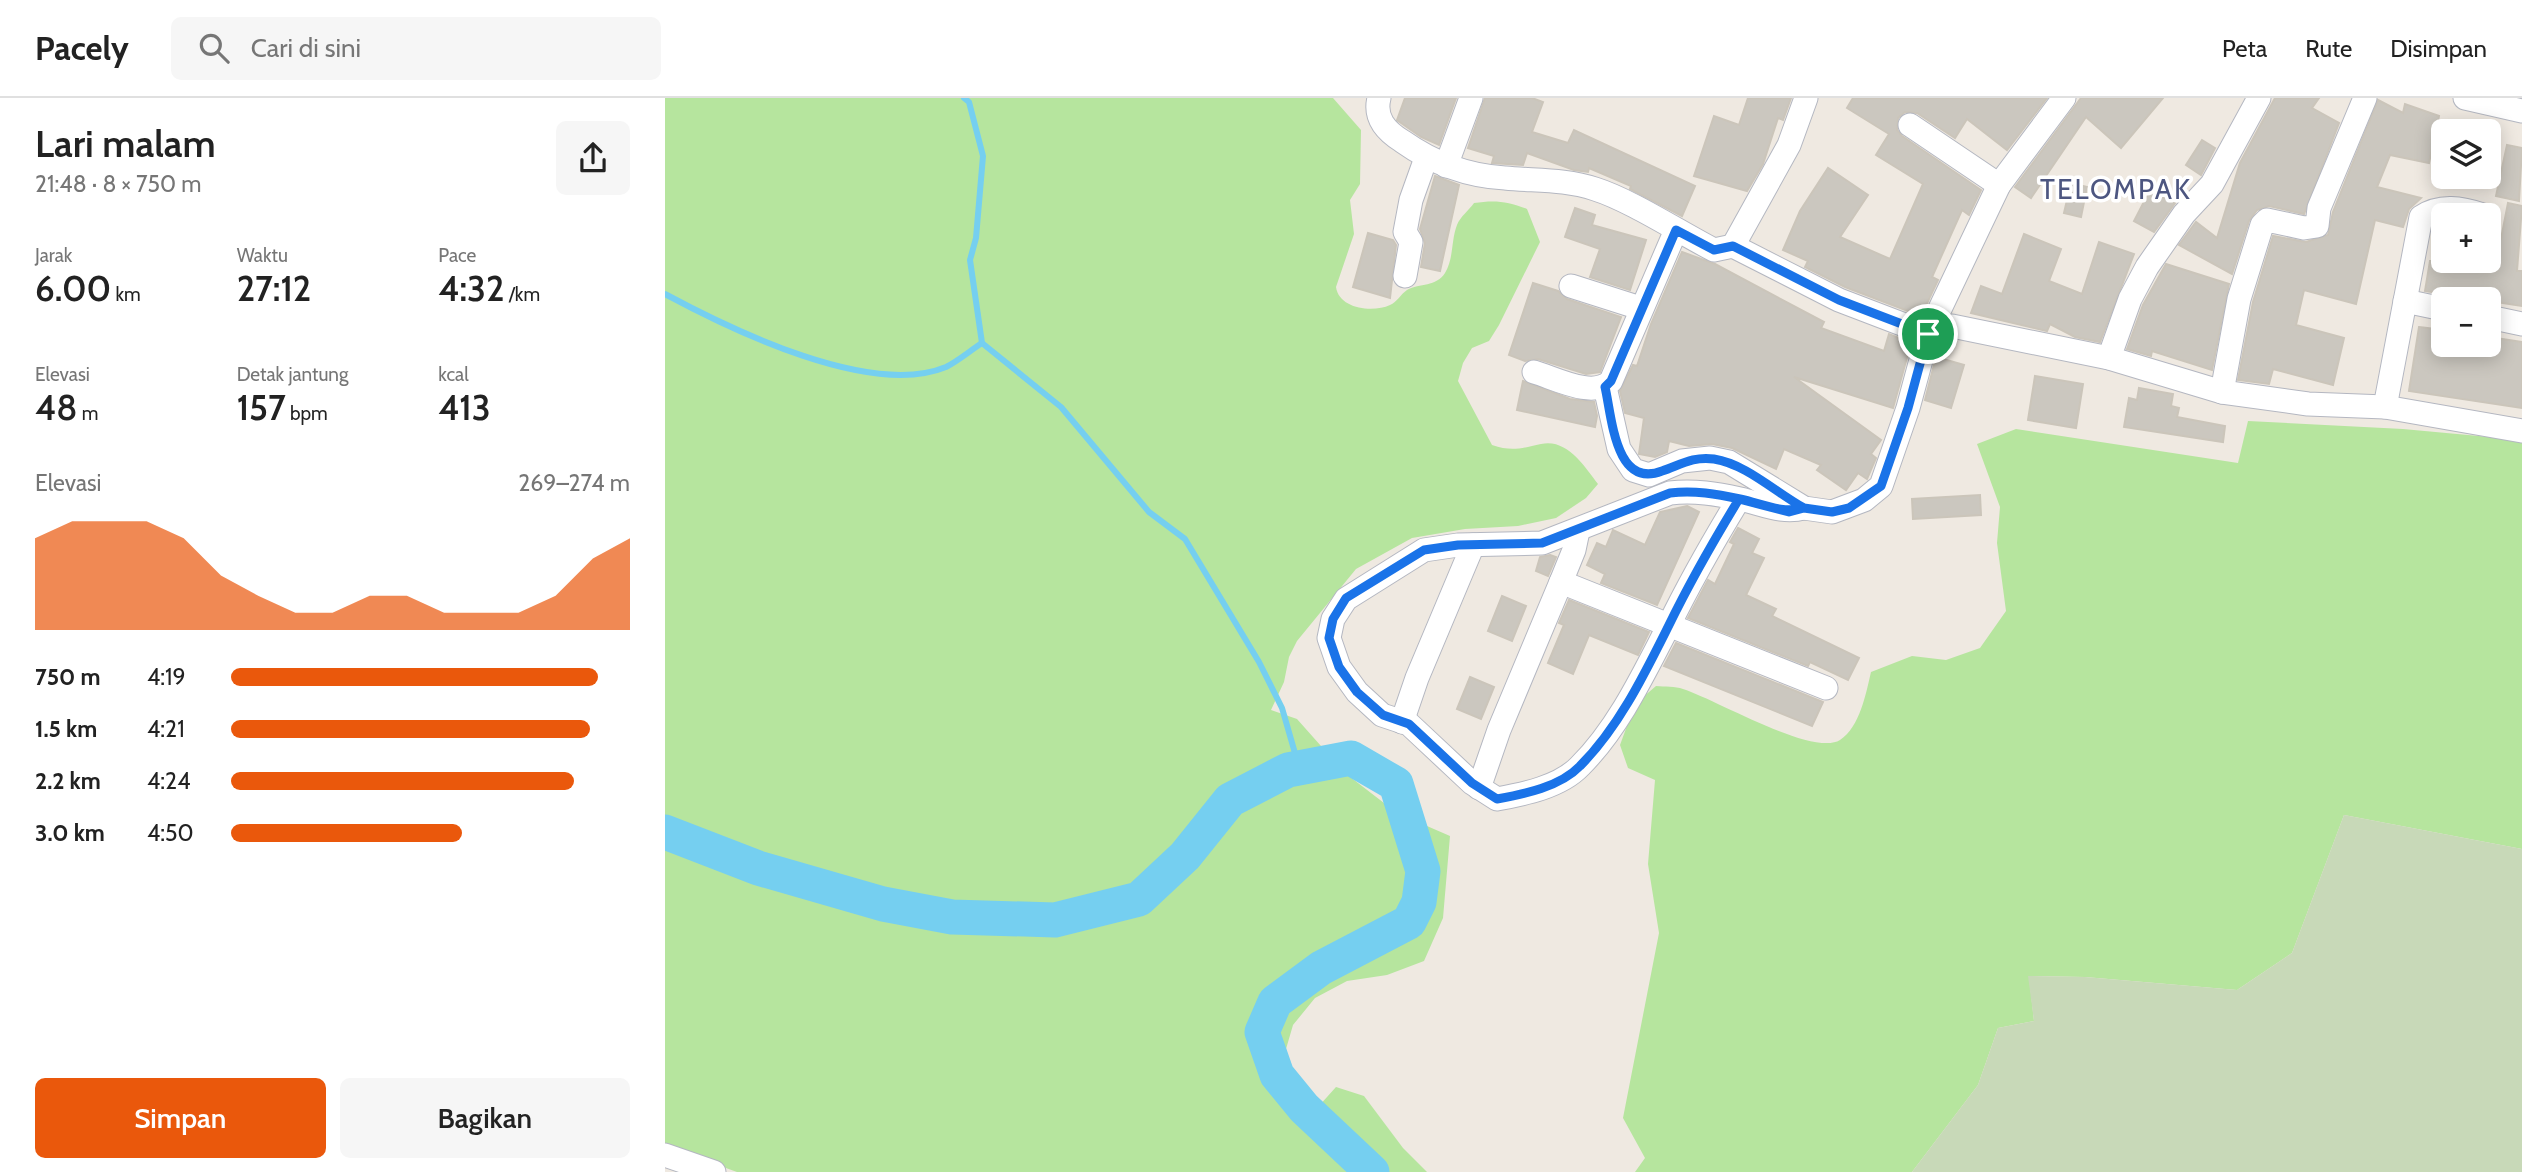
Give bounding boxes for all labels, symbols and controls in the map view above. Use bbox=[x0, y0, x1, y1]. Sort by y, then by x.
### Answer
search box bbox=[171, 17, 661, 80]
text: Pacely bbox=[35, 28, 129, 68]
icon: search bbox=[195, 29, 233, 67]
text: Cari di sini bbox=[251, 32, 361, 64]
text: Peta bbox=[2222, 34, 2267, 63]
text: Rute bbox=[2305, 34, 2352, 63]
text: Disimpan bbox=[2390, 34, 2487, 63]
map controls bbox=[2431, 119, 2501, 357]
button: layers bbox=[2431, 119, 2501, 189]
text: Lari malam bbox=[35, 120, 216, 167]
button: share bbox=[556, 121, 630, 195]
text: 21:48 · 8 × 750 m bbox=[35, 170, 201, 198]
district label: TELOMPAK bbox=[2040, 172, 2192, 206]
button: + bbox=[2431, 203, 2501, 273]
text: Jarak bbox=[35, 244, 72, 267]
text: Waktu bbox=[237, 244, 288, 267]
text: Pace bbox=[438, 244, 476, 267]
text: 6.00 bbox=[35, 267, 111, 310]
text: 27:12 bbox=[237, 267, 311, 310]
text: 4:32 bbox=[438, 267, 504, 310]
text: km bbox=[111, 283, 141, 306]
text: /km bbox=[504, 283, 540, 306]
button: − bbox=[2431, 287, 2501, 357]
pin bbox=[1898, 304, 1958, 364]
icon: arrive bbox=[1909, 315, 1947, 353]
text: Elevasi bbox=[35, 363, 90, 386]
text: Detak jantung bbox=[237, 363, 348, 386]
text: kcal bbox=[438, 363, 469, 386]
text: 48 bbox=[35, 386, 77, 429]
text: 157 bbox=[237, 386, 286, 429]
text: 413 bbox=[438, 386, 491, 429]
text: m bbox=[77, 402, 98, 425]
text: bpm bbox=[286, 402, 328, 425]
text: Elevasi bbox=[35, 469, 101, 497]
text: 269–274 m bbox=[518, 469, 630, 497]
text: 750 m bbox=[35, 663, 100, 691]
text: 4:19 bbox=[147, 663, 186, 691]
text: 1.5 km bbox=[35, 715, 97, 743]
text: 4:21 bbox=[147, 715, 185, 743]
text: 2.2 km bbox=[35, 767, 101, 795]
text: 4:24 bbox=[147, 767, 190, 795]
text: 3.0 km bbox=[35, 819, 105, 847]
text: 4:50 bbox=[147, 819, 194, 847]
button: Simpan bbox=[35, 1078, 326, 1158]
button: Bagikan bbox=[340, 1078, 630, 1158]

